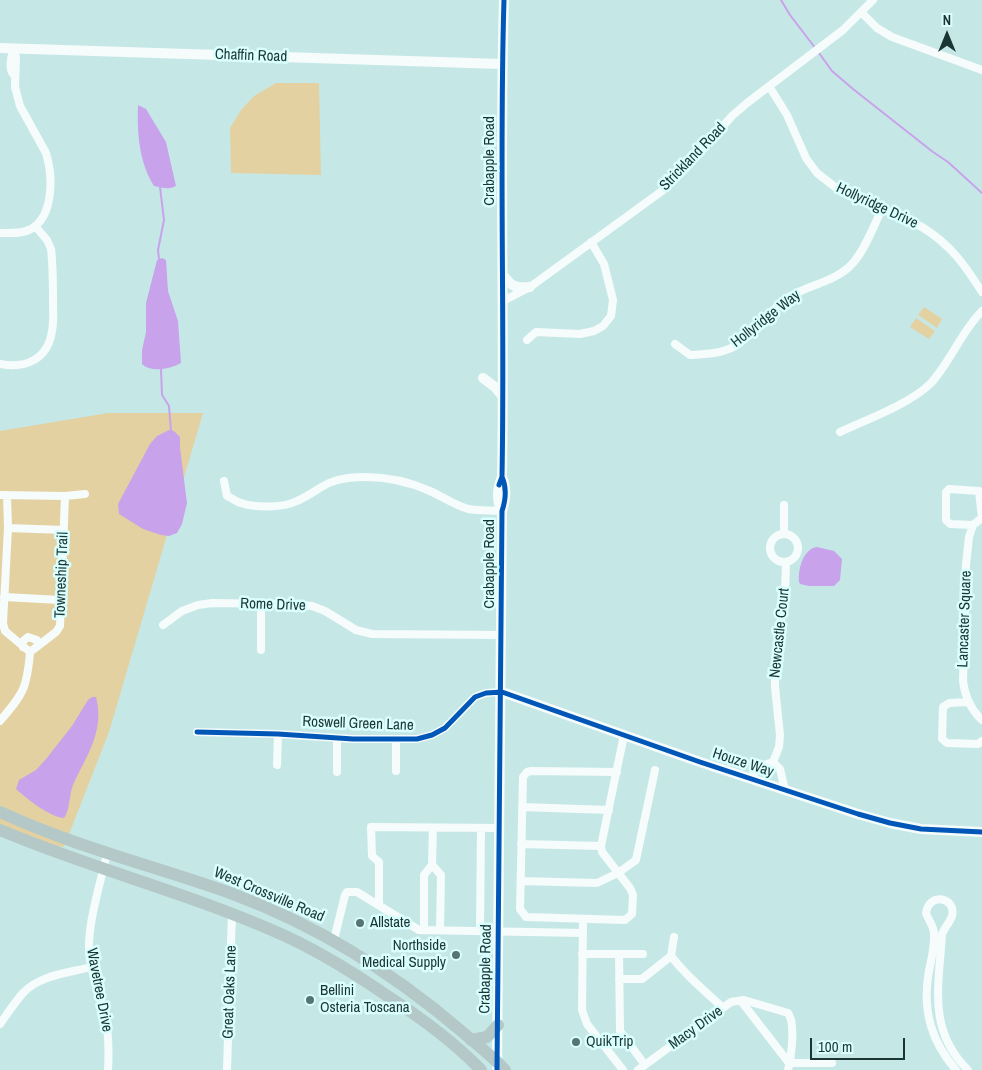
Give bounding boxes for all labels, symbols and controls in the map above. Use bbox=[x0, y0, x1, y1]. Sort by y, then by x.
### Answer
north arrow bbox=[922, 10, 972, 60]
text: N bbox=[943, 11, 951, 29]
street label: Chaffin Road bbox=[215, 46, 287, 66]
street label: Crabapple Road bbox=[481, 116, 499, 206]
street label: Strickland Road bbox=[656, 119, 730, 195]
street label: Hollyridge Drive bbox=[833, 179, 921, 233]
street label: Hollyridge Way bbox=[728, 286, 804, 352]
street label: Crabapple Road bbox=[481, 519, 499, 609]
street label: Towneship Trail bbox=[51, 532, 73, 618]
street label: Lancaster Square bbox=[954, 570, 976, 668]
street label: Newcastle Court bbox=[766, 587, 794, 679]
street label: Rome Drive bbox=[240, 595, 306, 615]
street label: Roswell Green Lane bbox=[302, 713, 414, 735]
street label: Houze Way bbox=[710, 745, 776, 781]
street label: West Crossville Road bbox=[211, 864, 327, 926]
place label: Allstate bbox=[370, 914, 410, 932]
marker: Allstate bbox=[354, 917, 366, 929]
street label: Crabapple Road bbox=[476, 924, 496, 1014]
place label: Northside Medical Supply bbox=[362, 937, 446, 972]
street label: Great Oaks Lane bbox=[219, 945, 241, 1039]
street label: Wavetree Drive bbox=[82, 947, 116, 1033]
marker: Northside Medical Supply bbox=[450, 949, 462, 961]
place label: Bellini Osteria Toscana bbox=[320, 982, 410, 1017]
marker: Bellini Osteria Toscana bbox=[304, 994, 316, 1006]
street label: Macy Drive bbox=[666, 1002, 726, 1054]
scale bar bbox=[812, 1028, 907, 1060]
place label: QuikTrip bbox=[586, 1033, 633, 1051]
marker: QuikTrip bbox=[570, 1036, 582, 1048]
text: 100 m bbox=[818, 1036, 852, 1057]

